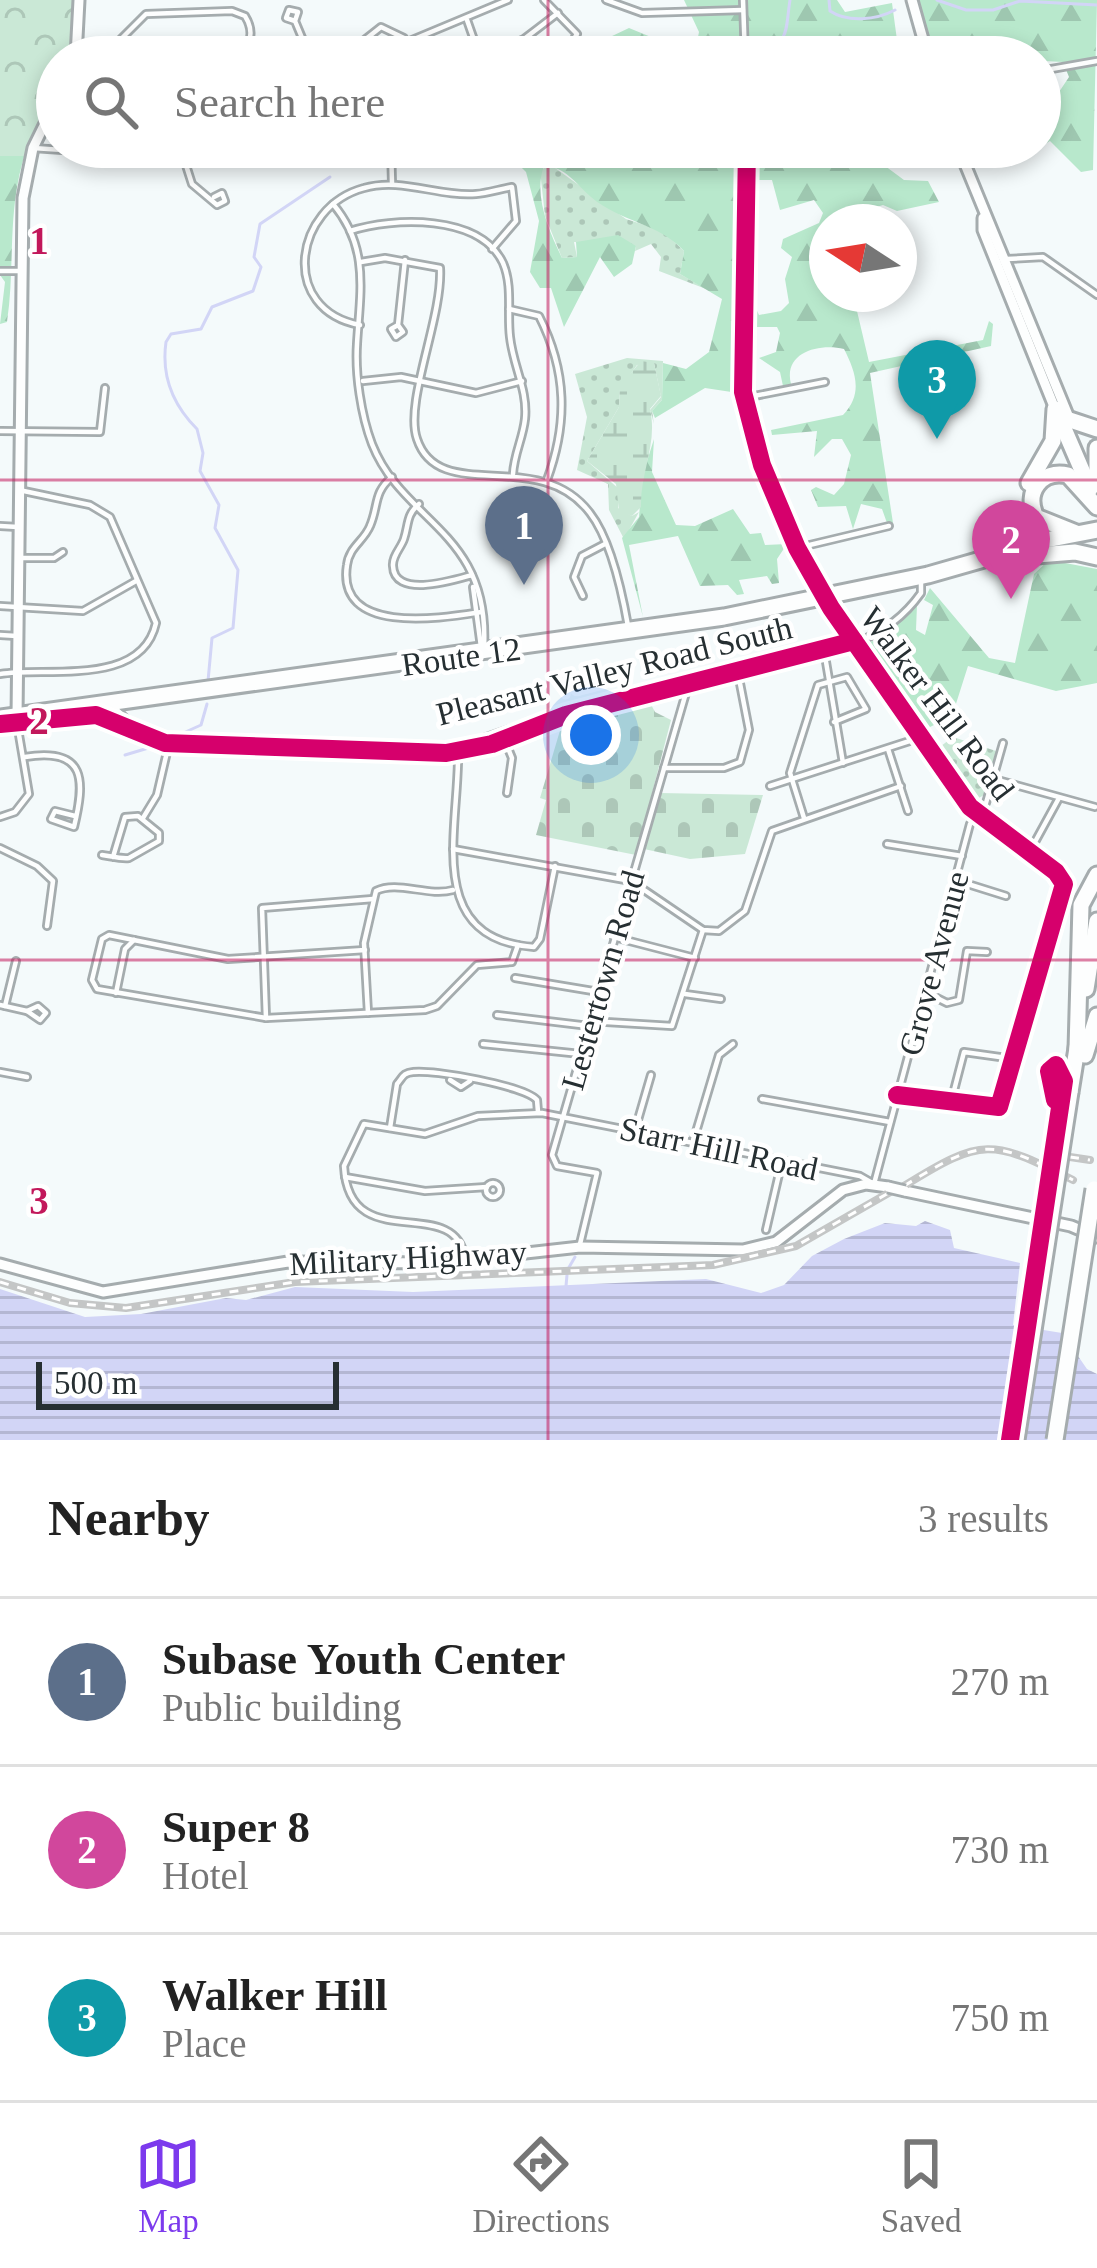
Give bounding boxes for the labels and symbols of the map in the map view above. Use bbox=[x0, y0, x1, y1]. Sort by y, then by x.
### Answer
north arrow bbox=[809, 204, 917, 312]
text: 1 bbox=[29, 219, 49, 262]
pin: 3 bbox=[898, 340, 976, 439]
pin: 1 bbox=[485, 486, 563, 585]
pin: 2 bbox=[972, 500, 1050, 599]
street label: Walker Hill Road bbox=[853, 600, 1022, 807]
street label: Pleasant Valley Road South bbox=[433, 609, 796, 733]
street label: Route 12 bbox=[399, 631, 523, 683]
text: 2 bbox=[29, 699, 49, 742]
your location bbox=[561, 705, 621, 765]
street label: Lestertown Road bbox=[554, 866, 652, 1094]
street label: Grove Avenue bbox=[892, 867, 976, 1059]
street label: Starr Hill Road bbox=[616, 1110, 822, 1188]
text: 3 bbox=[29, 1179, 49, 1222]
street label: Military Highway bbox=[289, 1234, 528, 1282]
scale bar bbox=[36, 1356, 339, 1409]

